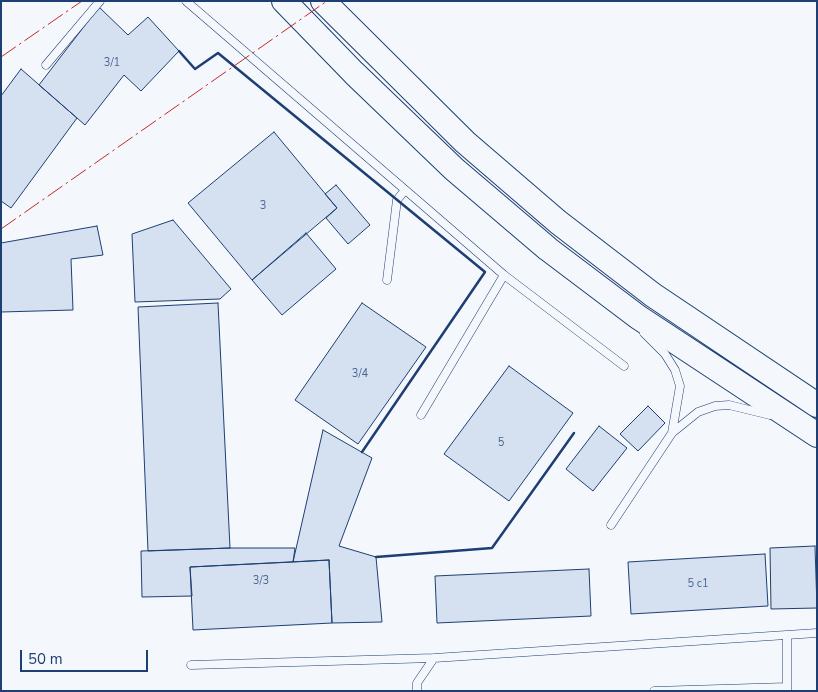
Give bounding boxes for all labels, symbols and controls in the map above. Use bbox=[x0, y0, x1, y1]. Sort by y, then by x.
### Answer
house number: 3/1 bbox=[104, 56, 120, 70]
house number: 3 bbox=[260, 199, 266, 213]
house number: 3/4 bbox=[352, 367, 368, 381]
house number: 5 bbox=[498, 436, 504, 450]
house number: 3/3 bbox=[253, 574, 269, 588]
house number: 5 с1 bbox=[687, 577, 709, 591]
scale bar bbox=[22, 640, 150, 672]
text: 50 m bbox=[28, 649, 63, 669]

